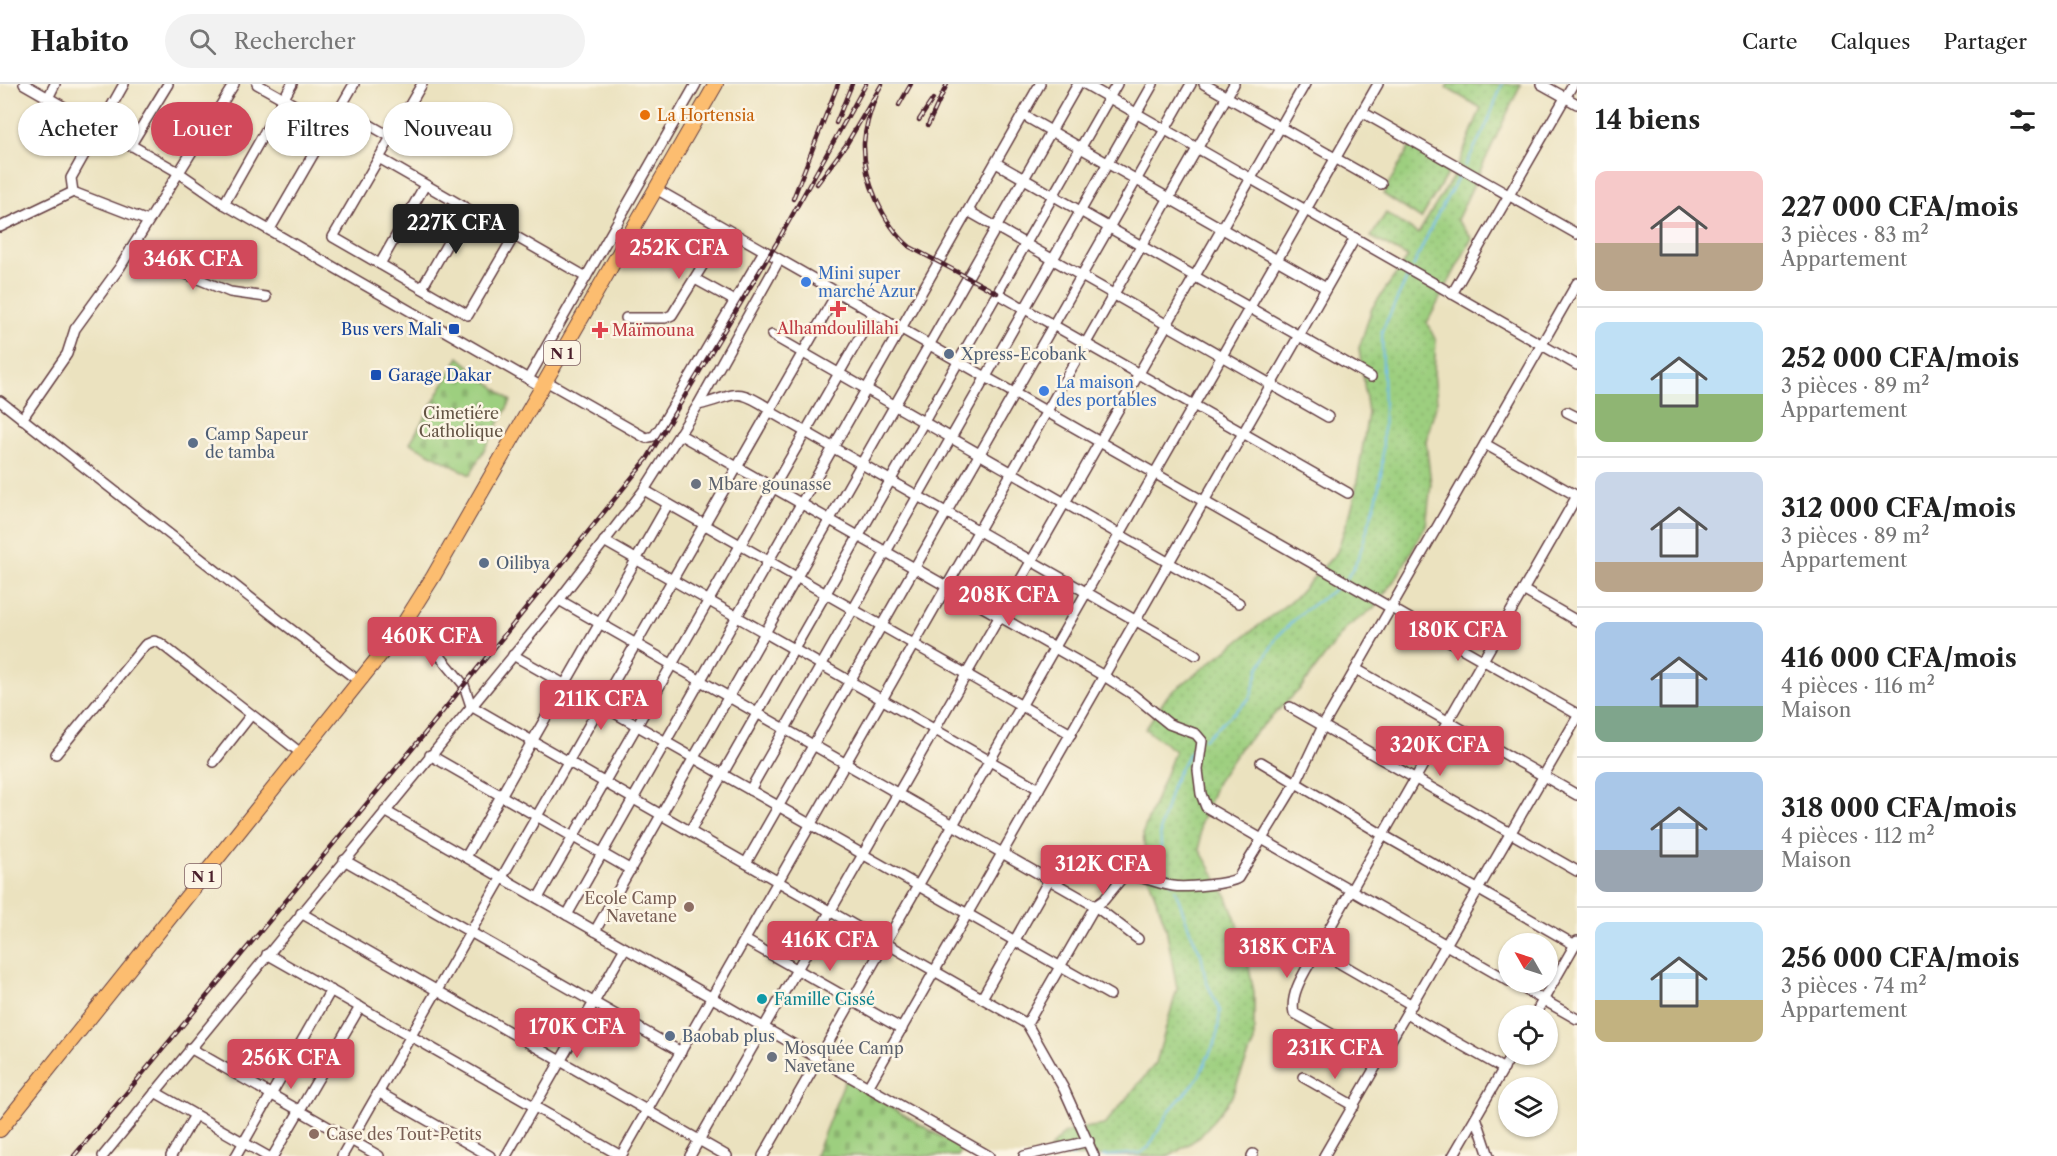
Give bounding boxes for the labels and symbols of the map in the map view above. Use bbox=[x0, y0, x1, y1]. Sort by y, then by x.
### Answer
place label: La Hortensia bbox=[657, 105, 755, 125]
marker: La Hortensia bbox=[638, 108, 652, 122]
pin: 227K CFA bbox=[394, 204, 518, 255]
pin: 252K CFA bbox=[617, 229, 741, 280]
pin: 346K CFA bbox=[131, 240, 255, 291]
place label: Mini super marché Azur bbox=[818, 263, 916, 301]
marker: Mini super marché Azur bbox=[799, 275, 813, 289]
marker: Alhamdoulillahi bbox=[831, 302, 845, 316]
place label: Alhamdoulillahi bbox=[776, 318, 899, 338]
place label: Bus vers Mali bbox=[341, 319, 442, 339]
place label: Maïmouna bbox=[612, 320, 695, 340]
marker: Bus vers Mali bbox=[447, 322, 461, 336]
marker: Maïmouna bbox=[593, 323, 607, 337]
road number: N 1 bbox=[544, 341, 580, 365]
place label: Xpress-Ecobank bbox=[960, 344, 1087, 364]
marker: Xpress-Ecobank bbox=[942, 347, 956, 361]
place label: Garage Dakar bbox=[388, 365, 492, 385]
marker: Garage Dakar bbox=[369, 368, 383, 382]
place label: La maison des portables bbox=[1056, 372, 1157, 410]
marker: La maison des portables bbox=[1037, 384, 1051, 398]
park label: Cimetiére Catholique bbox=[419, 403, 503, 441]
place label: Camp Sapeur de tamba bbox=[205, 424, 308, 462]
marker: Camp Sapeur de tamba bbox=[186, 436, 200, 450]
place label: Mbare gounasse bbox=[708, 474, 831, 494]
marker: Mbare gounasse bbox=[689, 477, 703, 491]
place label: Oilibya bbox=[496, 553, 551, 573]
marker: Oilibya bbox=[477, 556, 491, 570]
pin: 208K CFA bbox=[947, 576, 1071, 627]
pin: 180K CFA bbox=[1396, 611, 1520, 662]
pin: 460K CFA bbox=[370, 617, 494, 668]
pin: 211K CFA bbox=[539, 680, 663, 731]
pin: 320K CFA bbox=[1378, 726, 1502, 777]
pin: 312K CFA bbox=[1041, 845, 1165, 896]
road number: N 1 bbox=[185, 864, 221, 888]
place label: Ecole Camp Navetane bbox=[584, 888, 677, 926]
marker: Ecole Camp Navetane bbox=[682, 900, 696, 914]
pin: 416K CFA bbox=[768, 921, 892, 972]
pin: 318K CFA bbox=[1225, 928, 1349, 979]
north arrow bbox=[1498, 933, 1558, 993]
place label: Famille Cissé bbox=[774, 989, 875, 1009]
marker: Famille Cissé bbox=[755, 992, 769, 1006]
pin: 170K CFA bbox=[515, 1008, 639, 1059]
place label: Baobab plus bbox=[682, 1026, 775, 1046]
marker: Baobab plus bbox=[663, 1029, 677, 1043]
pin: 231K CFA bbox=[1273, 1029, 1397, 1080]
place label: Mosquée Camp Navetane bbox=[784, 1038, 904, 1076]
pin: 256K CFA bbox=[229, 1039, 353, 1090]
marker: Mosquée Camp Navetane bbox=[765, 1050, 779, 1064]
place label: Case des Tout-Petits bbox=[326, 1124, 482, 1144]
marker: Case des Tout-Petits bbox=[307, 1127, 321, 1141]

